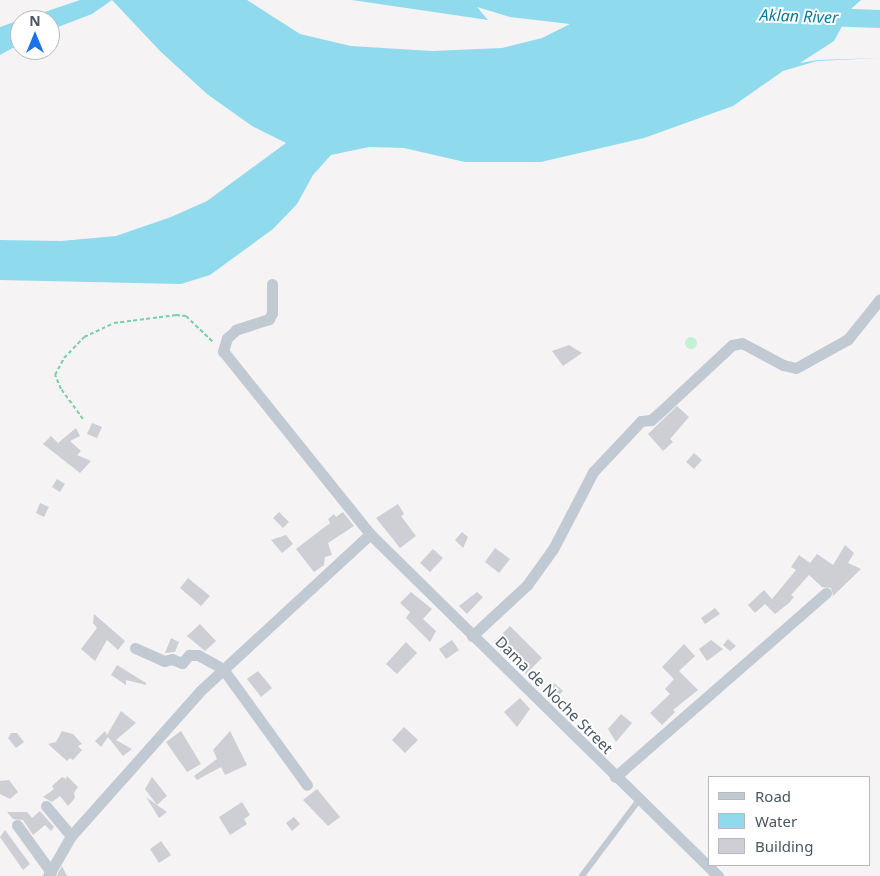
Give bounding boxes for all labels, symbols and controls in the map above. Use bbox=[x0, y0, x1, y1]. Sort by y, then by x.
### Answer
water label: Aklan River bbox=[759, 5, 839, 27]
north arrow bbox=[10, 10, 60, 60]
text: N bbox=[29, 11, 41, 30]
street label: Dama de Noche Street bbox=[492, 633, 616, 757]
legend bbox=[708, 776, 870, 866]
text: Road bbox=[755, 786, 791, 806]
text: Water bbox=[755, 811, 797, 831]
text: Building bbox=[755, 836, 813, 856]

